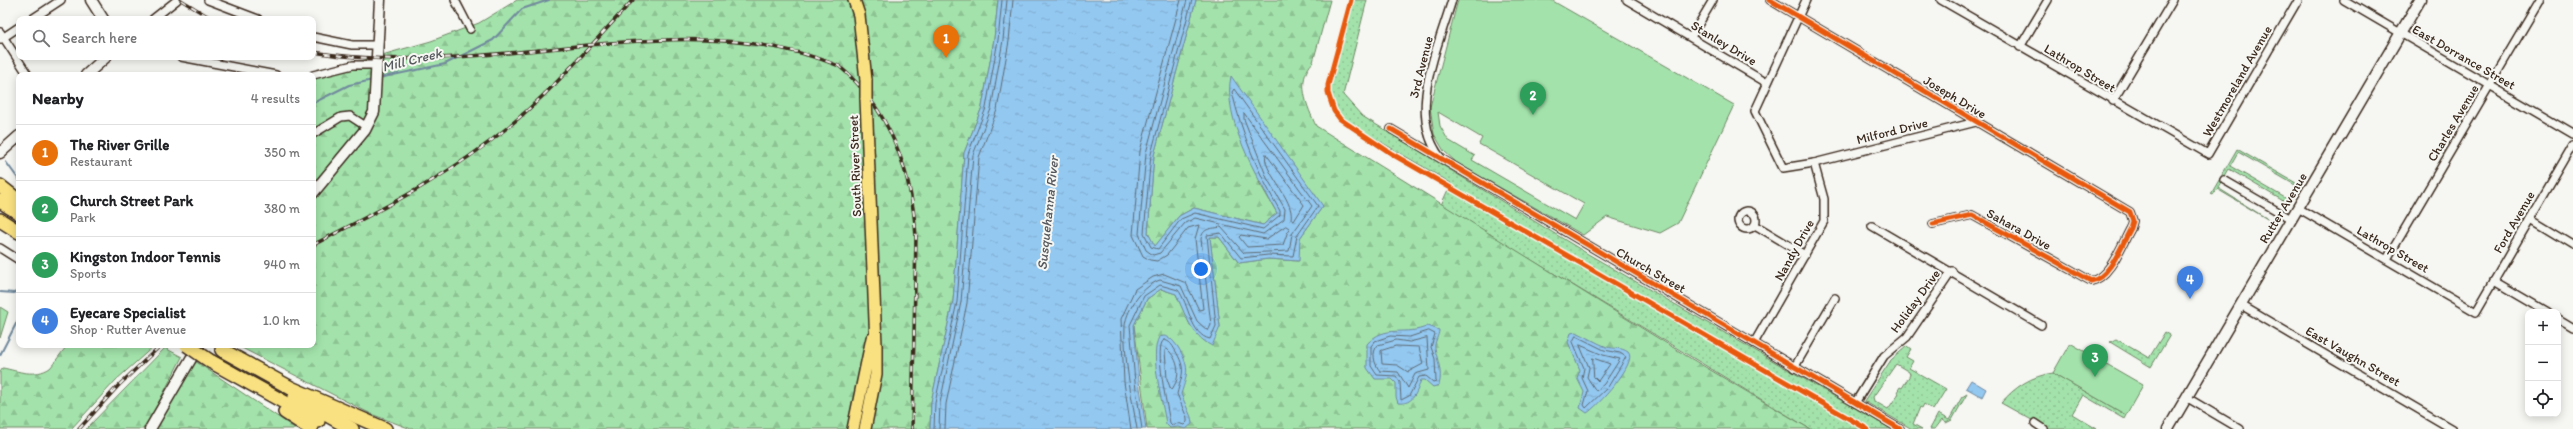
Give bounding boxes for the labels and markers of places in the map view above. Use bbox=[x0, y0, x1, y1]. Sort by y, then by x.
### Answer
pin: 1 bbox=[933, 25, 959, 58]
pin: 2 bbox=[1520, 82, 1546, 115]
pin: 4 bbox=[2177, 266, 2203, 299]
pin: 3 bbox=[2082, 344, 2108, 377]

